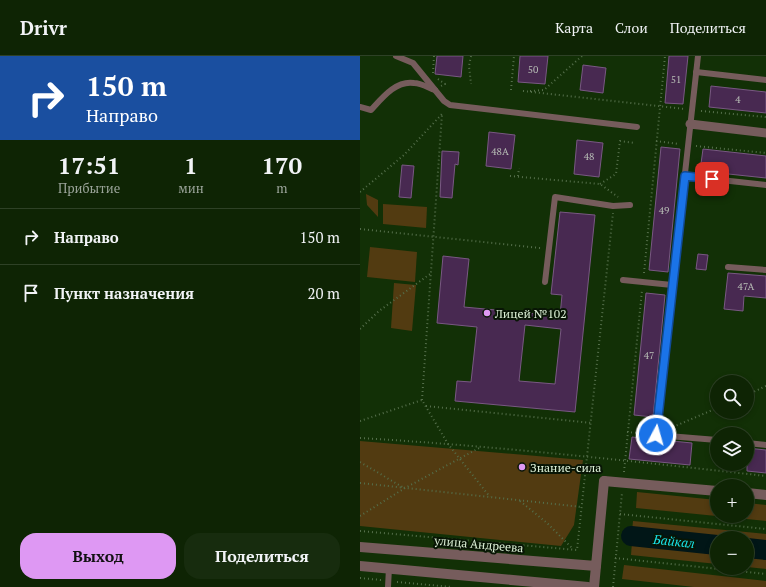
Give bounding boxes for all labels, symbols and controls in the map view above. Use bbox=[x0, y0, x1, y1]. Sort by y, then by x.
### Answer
text: Drivr bbox=[20, 15, 67, 40]
text: Карта bbox=[555, 18, 593, 37]
text: Слои bbox=[615, 18, 648, 37]
text: Поделиться bbox=[670, 18, 746, 37]
house number: 50 bbox=[528, 63, 538, 76]
text: 150 m bbox=[86, 67, 167, 104]
icon: right bbox=[20, 72, 72, 124]
house number: 51 bbox=[671, 73, 681, 86]
house number: 4 bbox=[735, 93, 741, 106]
text: Направо bbox=[86, 103, 158, 127]
house number: 48А bbox=[491, 145, 509, 158]
text: 17:51 bbox=[58, 149, 120, 181]
text: 1 bbox=[184, 149, 198, 181]
text: 170 bbox=[261, 149, 302, 181]
house number: 48 bbox=[584, 150, 594, 163]
pin bbox=[695, 162, 729, 196]
icon: arrive bbox=[701, 168, 723, 190]
text: Прибытие bbox=[58, 179, 120, 197]
text: мин bbox=[178, 179, 204, 197]
text: m bbox=[276, 179, 287, 197]
house number: 49 bbox=[659, 204, 669, 217]
icon: right bbox=[20, 226, 42, 248]
text: Направо bbox=[54, 227, 119, 247]
text: 150 m bbox=[299, 227, 340, 247]
house number: 47А bbox=[738, 280, 755, 293]
icon: arrive bbox=[20, 282, 42, 304]
text: Пункт назначения bbox=[54, 283, 194, 303]
text: 20 m bbox=[307, 283, 340, 303]
place label: Лицей №102 bbox=[494, 306, 567, 321]
marker: Лицей №102 bbox=[482, 308, 492, 318]
house number: 47 bbox=[644, 349, 654, 362]
map controls bbox=[710, 375, 754, 575]
button: search bbox=[710, 375, 754, 419]
position arrow bbox=[635, 414, 677, 456]
button: layers bbox=[710, 427, 754, 471]
place label: Знание-сила bbox=[530, 460, 601, 475]
marker: Знание-сила bbox=[517, 462, 527, 472]
button: + bbox=[710, 479, 754, 523]
water label: Байкал bbox=[651, 530, 696, 552]
button: − bbox=[710, 531, 754, 575]
button: Выход bbox=[20, 533, 176, 579]
button: Поделиться bbox=[184, 533, 340, 579]
street label: улица Андреева bbox=[433, 533, 524, 555]

